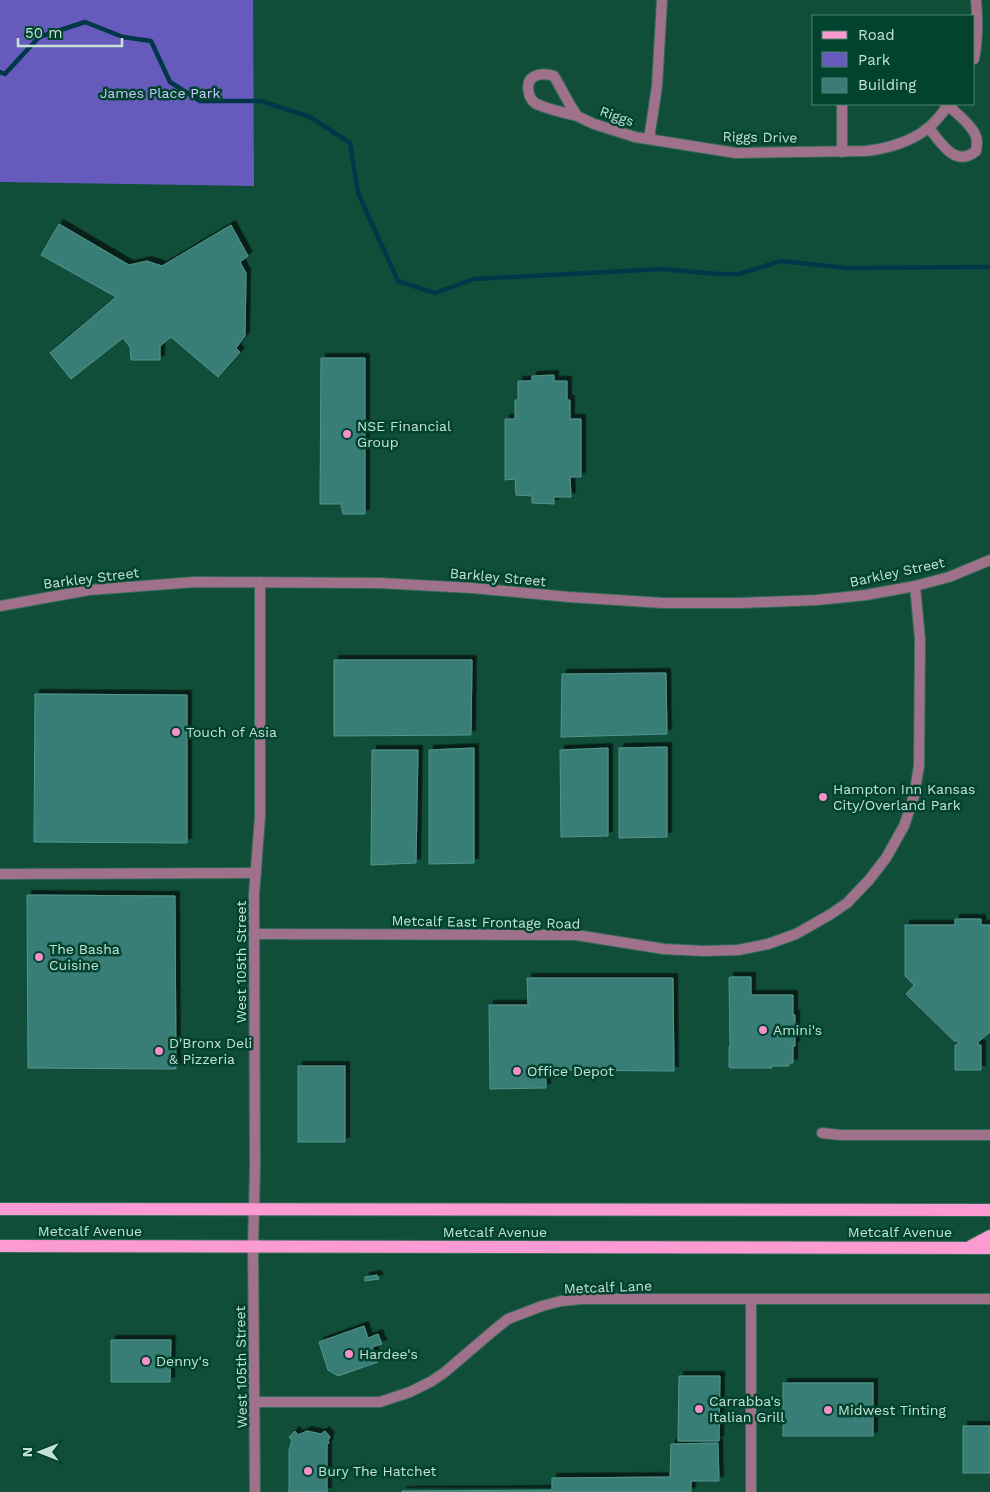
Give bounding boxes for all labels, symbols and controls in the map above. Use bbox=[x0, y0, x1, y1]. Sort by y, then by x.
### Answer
scale bar bbox=[18, 15, 121, 47]
legend bbox=[812, 15, 975, 105]
text: 50 m bbox=[25, 24, 62, 42]
text: Road bbox=[858, 26, 895, 44]
text: Park bbox=[858, 51, 891, 69]
text: Building bbox=[858, 76, 916, 94]
park label: James Place Park bbox=[100, 85, 220, 101]
street label: Riggs bbox=[598, 103, 636, 129]
street label: Riggs Drive bbox=[722, 128, 798, 146]
place label: NSE Financial Group bbox=[357, 418, 452, 450]
marker: NSE Financial Group bbox=[341, 428, 353, 440]
street label: Barkley Street bbox=[848, 554, 946, 590]
street label: Barkley Street bbox=[42, 564, 140, 592]
street label: Barkley Street bbox=[449, 565, 547, 589]
place label: Touch of Asia bbox=[186, 724, 277, 740]
marker: Touch of Asia bbox=[170, 726, 182, 738]
place label: Hampton Inn Kansas City/Overland Park bbox=[833, 781, 975, 813]
marker: Hampton Inn Kansas City/Overland Park bbox=[817, 791, 829, 803]
street label: West 105th Street bbox=[233, 901, 249, 1023]
street label: Metcalf East Frontage Road bbox=[391, 912, 581, 932]
place label: The Basha Cuisine bbox=[49, 941, 120, 973]
marker: The Basha Cuisine bbox=[33, 951, 45, 963]
place label: Amini's bbox=[773, 1022, 822, 1038]
marker: Amini's bbox=[757, 1024, 769, 1036]
place label: D'Bronx Deli & Pizzeria bbox=[169, 1035, 252, 1067]
marker: D'Bronx Deli & Pizzeria bbox=[153, 1045, 165, 1057]
place label: Office Depot bbox=[527, 1063, 614, 1079]
marker: Office Depot bbox=[511, 1065, 523, 1077]
street label: Metcalf Avenue bbox=[38, 1223, 142, 1239]
street label: Metcalf Avenue bbox=[443, 1224, 547, 1240]
street label: Metcalf Avenue bbox=[848, 1224, 952, 1240]
street label: Metcalf Lane bbox=[564, 1277, 652, 1297]
street label: West 105th Street bbox=[232, 1305, 250, 1428]
place label: Hardee's bbox=[359, 1346, 418, 1362]
marker: Hardee's bbox=[343, 1348, 355, 1360]
place label: Denny's bbox=[156, 1353, 209, 1369]
marker: Denny's bbox=[140, 1355, 152, 1367]
place label: Carrabba's Italian Grill bbox=[709, 1393, 785, 1425]
place label: Midwest Tinting bbox=[838, 1402, 946, 1418]
marker: Carrabba's Italian Grill bbox=[693, 1403, 705, 1415]
marker: Midwest Tinting bbox=[822, 1404, 834, 1416]
north arrow bbox=[15, 1427, 65, 1477]
text: N bbox=[19, 1447, 35, 1457]
place label: Bury The Hatchet bbox=[318, 1463, 437, 1479]
marker: Bury The Hatchet bbox=[302, 1465, 314, 1477]

